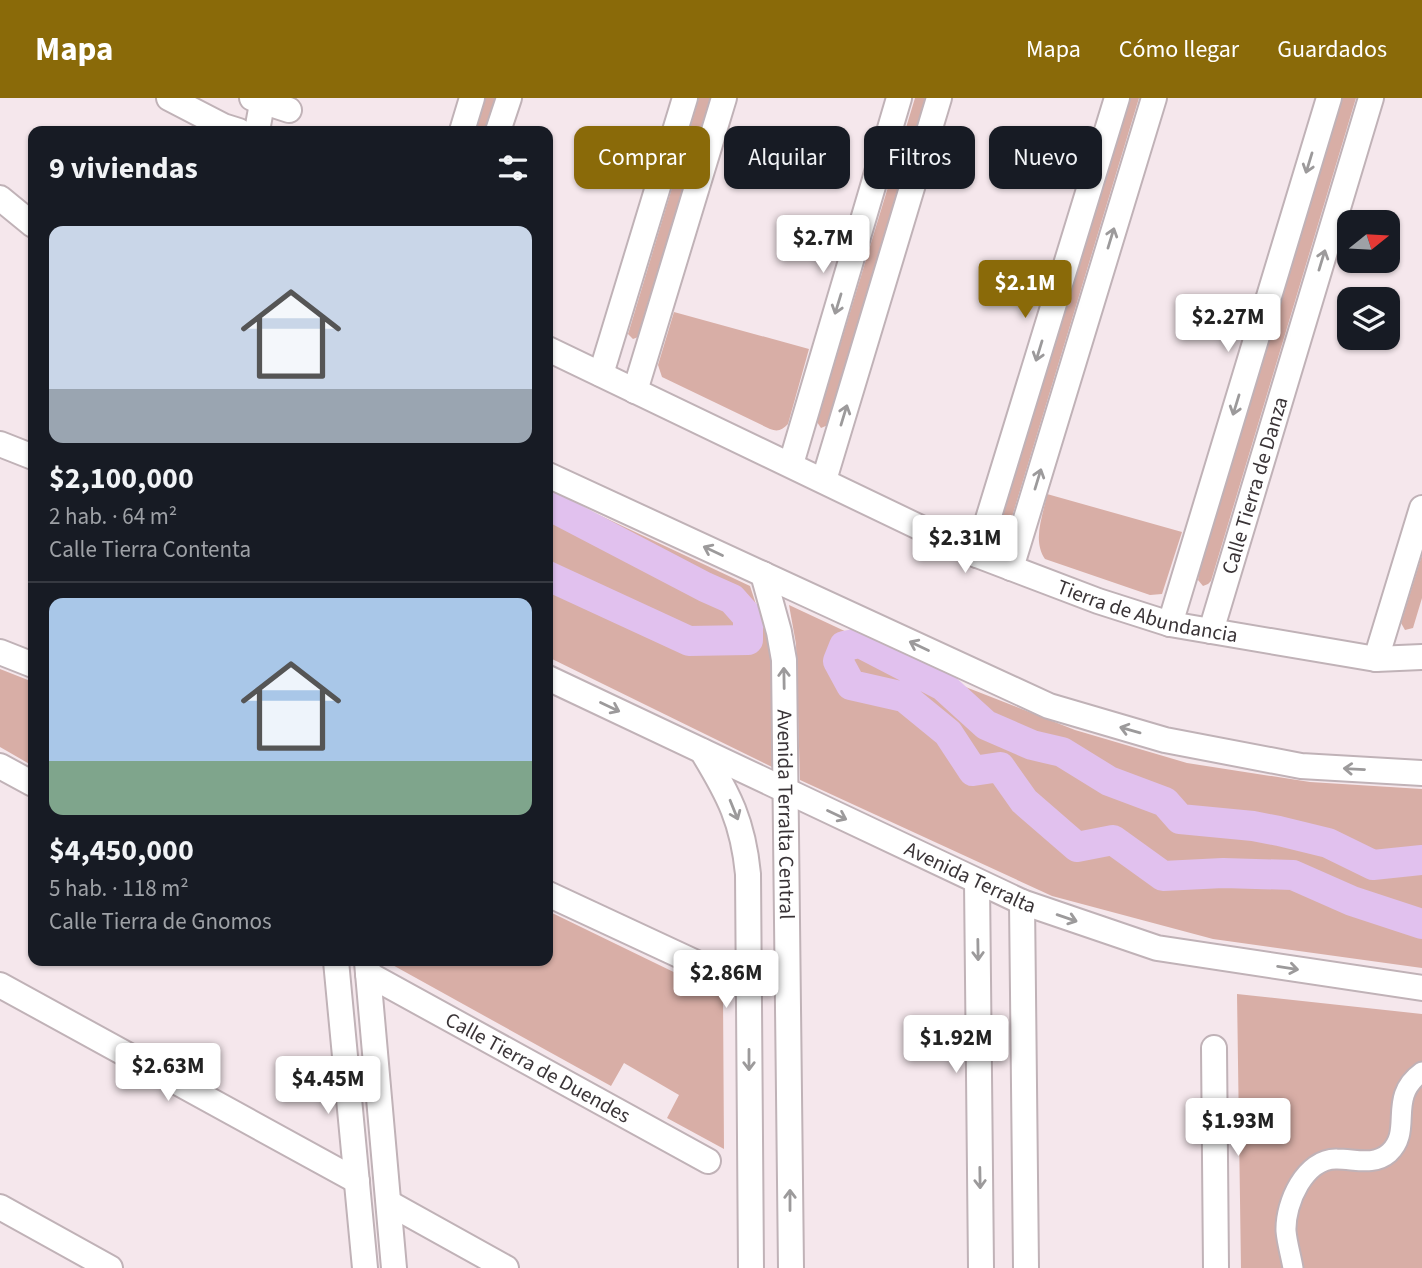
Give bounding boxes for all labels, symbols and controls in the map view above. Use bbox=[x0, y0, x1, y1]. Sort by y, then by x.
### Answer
text: Mapa bbox=[35, 26, 113, 73]
text: Mapa bbox=[1026, 32, 1081, 67]
text: Cómo llegar bbox=[1119, 32, 1239, 67]
text: Guardados bbox=[1277, 32, 1387, 67]
chip: Comprar bbox=[574, 126, 710, 189]
chip: Alquilar bbox=[724, 126, 850, 189]
chip: Filtros bbox=[864, 126, 975, 189]
chip: Nuevo bbox=[989, 126, 1102, 189]
text: 9 viviendas bbox=[49, 147, 198, 190]
icon: filters bbox=[494, 149, 532, 187]
one-way arrow bbox=[1302, 152, 1315, 174]
north arrow bbox=[1337, 210, 1400, 273]
map controls bbox=[1337, 210, 1400, 350]
pin: $2.7M bbox=[774, 216, 872, 275]
text: $2.7M bbox=[793, 221, 853, 254]
one-way arrow bbox=[1106, 227, 1119, 249]
one-way arrow bbox=[1316, 250, 1329, 272]
pin: $2.1M bbox=[976, 260, 1074, 320]
text: $2.1M bbox=[995, 266, 1055, 299]
icon: home bbox=[228, 271, 354, 397]
button: layers bbox=[1337, 287, 1400, 350]
one-way arrow bbox=[831, 293, 844, 315]
pin: $2.27M bbox=[1171, 294, 1285, 354]
text: $2.27M bbox=[1191, 300, 1265, 333]
one-way arrow bbox=[1032, 339, 1045, 361]
street label: Calle Tierra de Danza bbox=[1214, 393, 1296, 578]
one-way arrow bbox=[1229, 393, 1242, 415]
one-way arrow bbox=[838, 404, 851, 426]
text: $2,100,000 bbox=[49, 457, 194, 500]
one-way arrow bbox=[1032, 468, 1045, 490]
text: 2 hab. · 64 m² bbox=[49, 500, 177, 533]
pin: $2.31M bbox=[908, 516, 1022, 575]
text: $2.31M bbox=[928, 521, 1002, 554]
text: Calle Tierra Contenta bbox=[49, 533, 251, 566]
one-way arrow bbox=[703, 544, 724, 557]
street label: Tierra de Abundancia bbox=[1053, 572, 1240, 650]
one-way arrow bbox=[909, 639, 930, 652]
icon: home bbox=[228, 643, 354, 769]
one-way arrow bbox=[778, 667, 791, 690]
one-way arrow bbox=[599, 701, 620, 714]
street label: Avenida Terralta Central bbox=[770, 709, 802, 920]
one-way arrow bbox=[1120, 723, 1142, 736]
one-way arrow bbox=[1343, 763, 1366, 776]
one-way arrow bbox=[729, 798, 742, 820]
one-way arrow bbox=[826, 809, 847, 822]
text: $4,450,000 bbox=[49, 829, 194, 872]
street label: Avenida Terralta bbox=[900, 834, 1040, 921]
text: 5 hab. · 118 m² bbox=[49, 872, 189, 905]
text: Calle Tierra de Gnomos bbox=[49, 905, 272, 938]
one-way arrow bbox=[1056, 913, 1078, 925]
one-way arrow bbox=[971, 938, 985, 961]
pin: $2.86M bbox=[669, 950, 783, 1010]
text: $2.86M bbox=[689, 956, 763, 989]
one-way arrow bbox=[1276, 962, 1299, 975]
street label: Calle Tierra de Duendes bbox=[440, 1004, 636, 1131]
pin: $1.92M bbox=[899, 1016, 1013, 1075]
text: $1.92M bbox=[919, 1021, 993, 1054]
pin: $2.63M bbox=[111, 1044, 225, 1103]
one-way arrow bbox=[742, 1048, 756, 1071]
text: $2.63M bbox=[131, 1049, 205, 1082]
pin: $4.45M bbox=[271, 1056, 385, 1116]
text: $4.45M bbox=[291, 1062, 365, 1095]
pin: $1.93M bbox=[1181, 1098, 1295, 1158]
text: $1.93M bbox=[1201, 1104, 1275, 1137]
one-way arrow bbox=[973, 1166, 987, 1189]
one-way arrow bbox=[783, 1189, 797, 1212]

